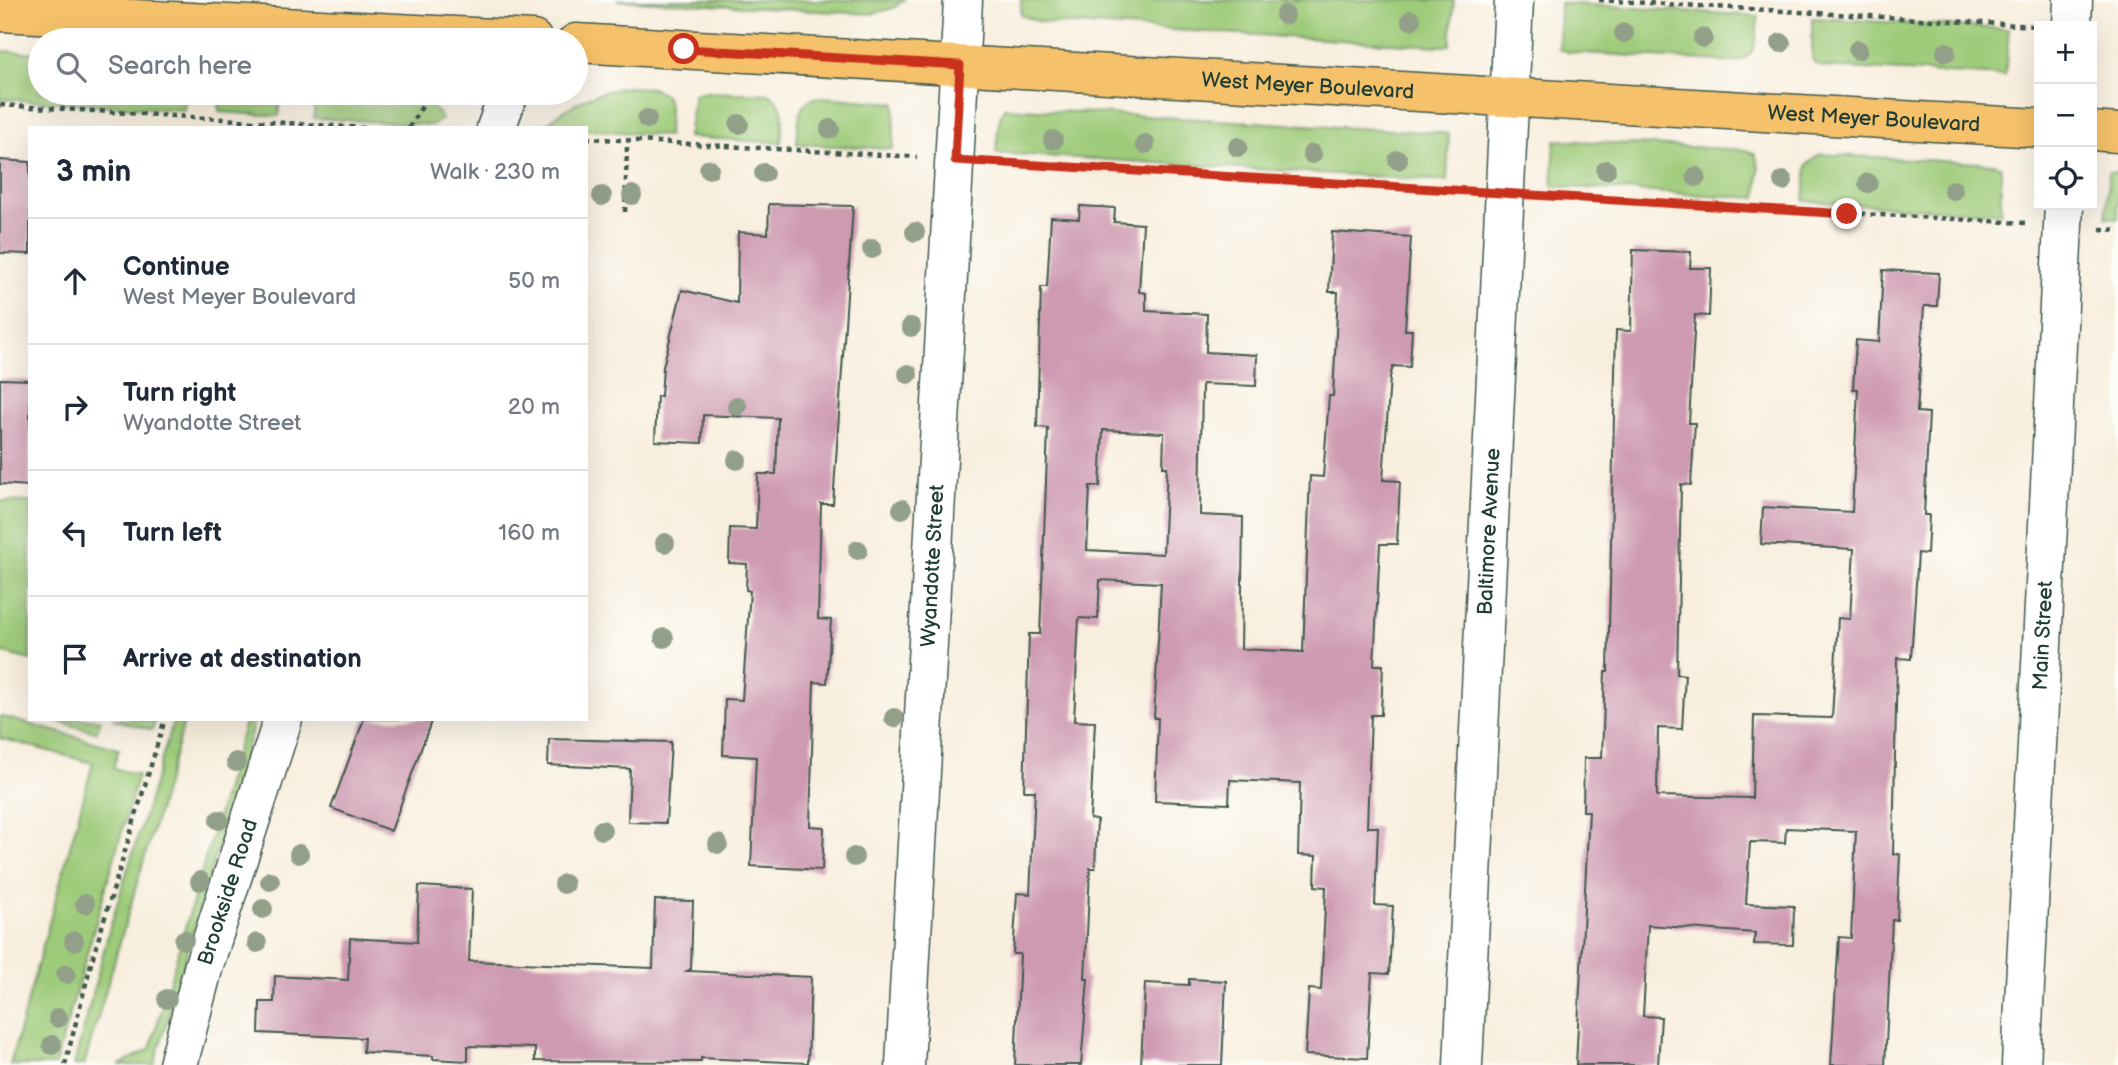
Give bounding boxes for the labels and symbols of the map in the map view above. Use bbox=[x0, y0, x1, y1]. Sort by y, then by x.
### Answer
route start bbox=[668, 33, 699, 64]
street label: West Meyer Boulevard bbox=[1201, 67, 1415, 105]
street label: West Meyer Boulevard bbox=[1767, 100, 1981, 138]
route end bbox=[1831, 198, 1862, 229]
street label: Baltimore Avenue bbox=[1473, 447, 1506, 616]
street label: Wyandotte Street bbox=[916, 483, 950, 648]
street label: Main Street bbox=[2028, 580, 2058, 691]
street label: Brookside Road bbox=[193, 816, 263, 968]

